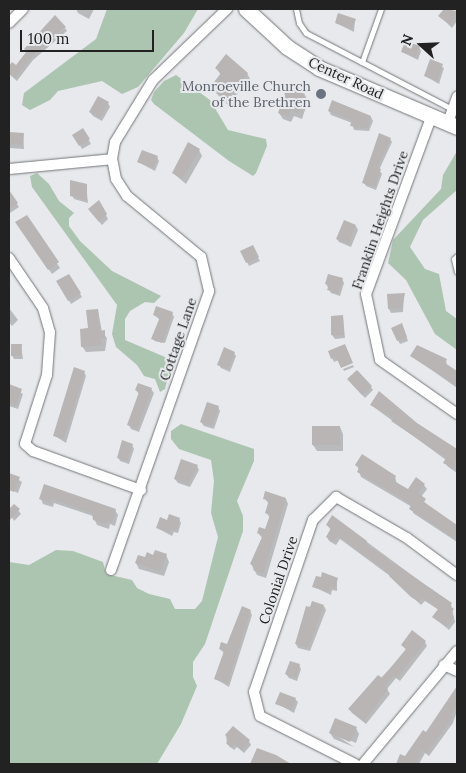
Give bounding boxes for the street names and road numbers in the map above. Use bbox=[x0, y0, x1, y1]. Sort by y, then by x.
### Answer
street label: Center Road bbox=[306, 53, 386, 103]
street label: Franklin Heights Drive bbox=[348, 148, 412, 292]
street label: Cottage Lane bbox=[156, 295, 200, 383]
street label: Colonial Drive bbox=[255, 534, 301, 626]

